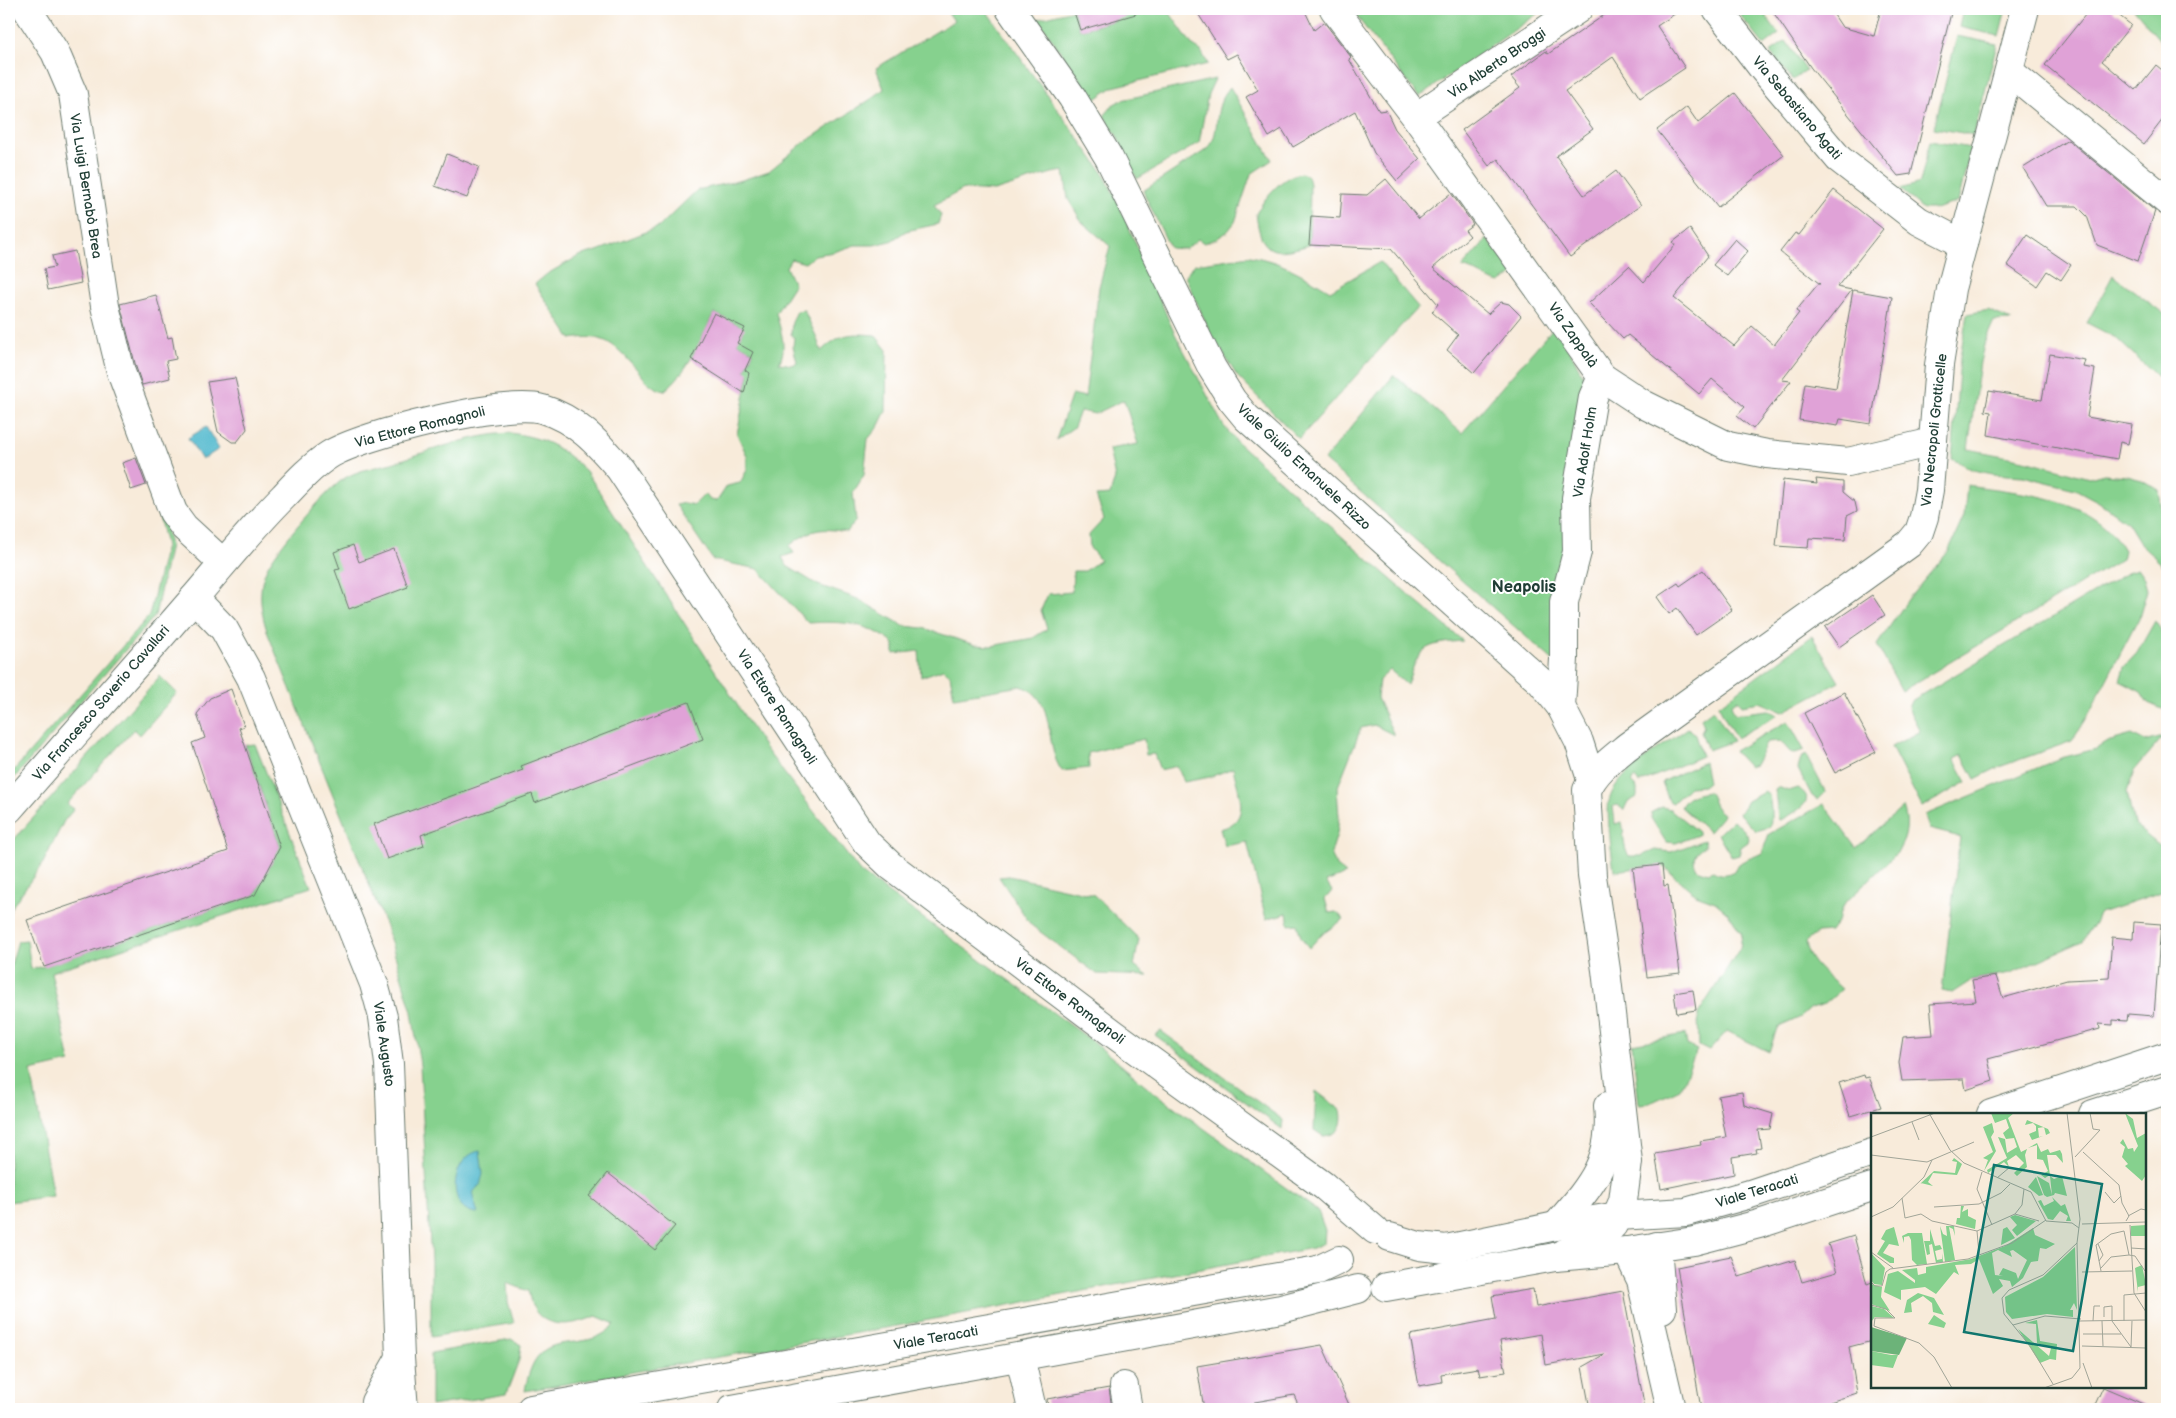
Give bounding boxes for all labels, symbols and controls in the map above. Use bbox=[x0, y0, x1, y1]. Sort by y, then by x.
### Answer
street label: Via Alberto Broggi bbox=[1445, 24, 1549, 102]
street label: Via Sebastiano Agati bbox=[1749, 53, 1845, 163]
street label: Via Luigi Bernabò Brea bbox=[66, 112, 106, 260]
street label: Via Zappalà bbox=[1544, 299, 1602, 371]
street label: Via Necropoli Grotticelle bbox=[1917, 353, 1951, 507]
street label: Viale Giulio Emanuele Rizzo bbox=[1234, 400, 1374, 534]
street label: Via Ettore Romagnoli bbox=[353, 403, 487, 451]
street label: Via Adolf Holm bbox=[1569, 405, 1601, 499]
district label: Neapolis bbox=[1492, 578, 1556, 597]
street label: Via Francesco Saverio Cavallari bbox=[29, 622, 173, 784]
street label: Via Ettore Romagnoli bbox=[733, 646, 821, 768]
street label: Via Ettore Romagnoli bbox=[1012, 954, 1128, 1048]
street label: Viale Augusto bbox=[370, 1000, 398, 1088]
inset map bbox=[1871, 1113, 2146, 1388]
street label: Viale Teracati bbox=[1714, 1170, 1800, 1212]
street label: Viale Teracati bbox=[892, 1322, 980, 1354]

